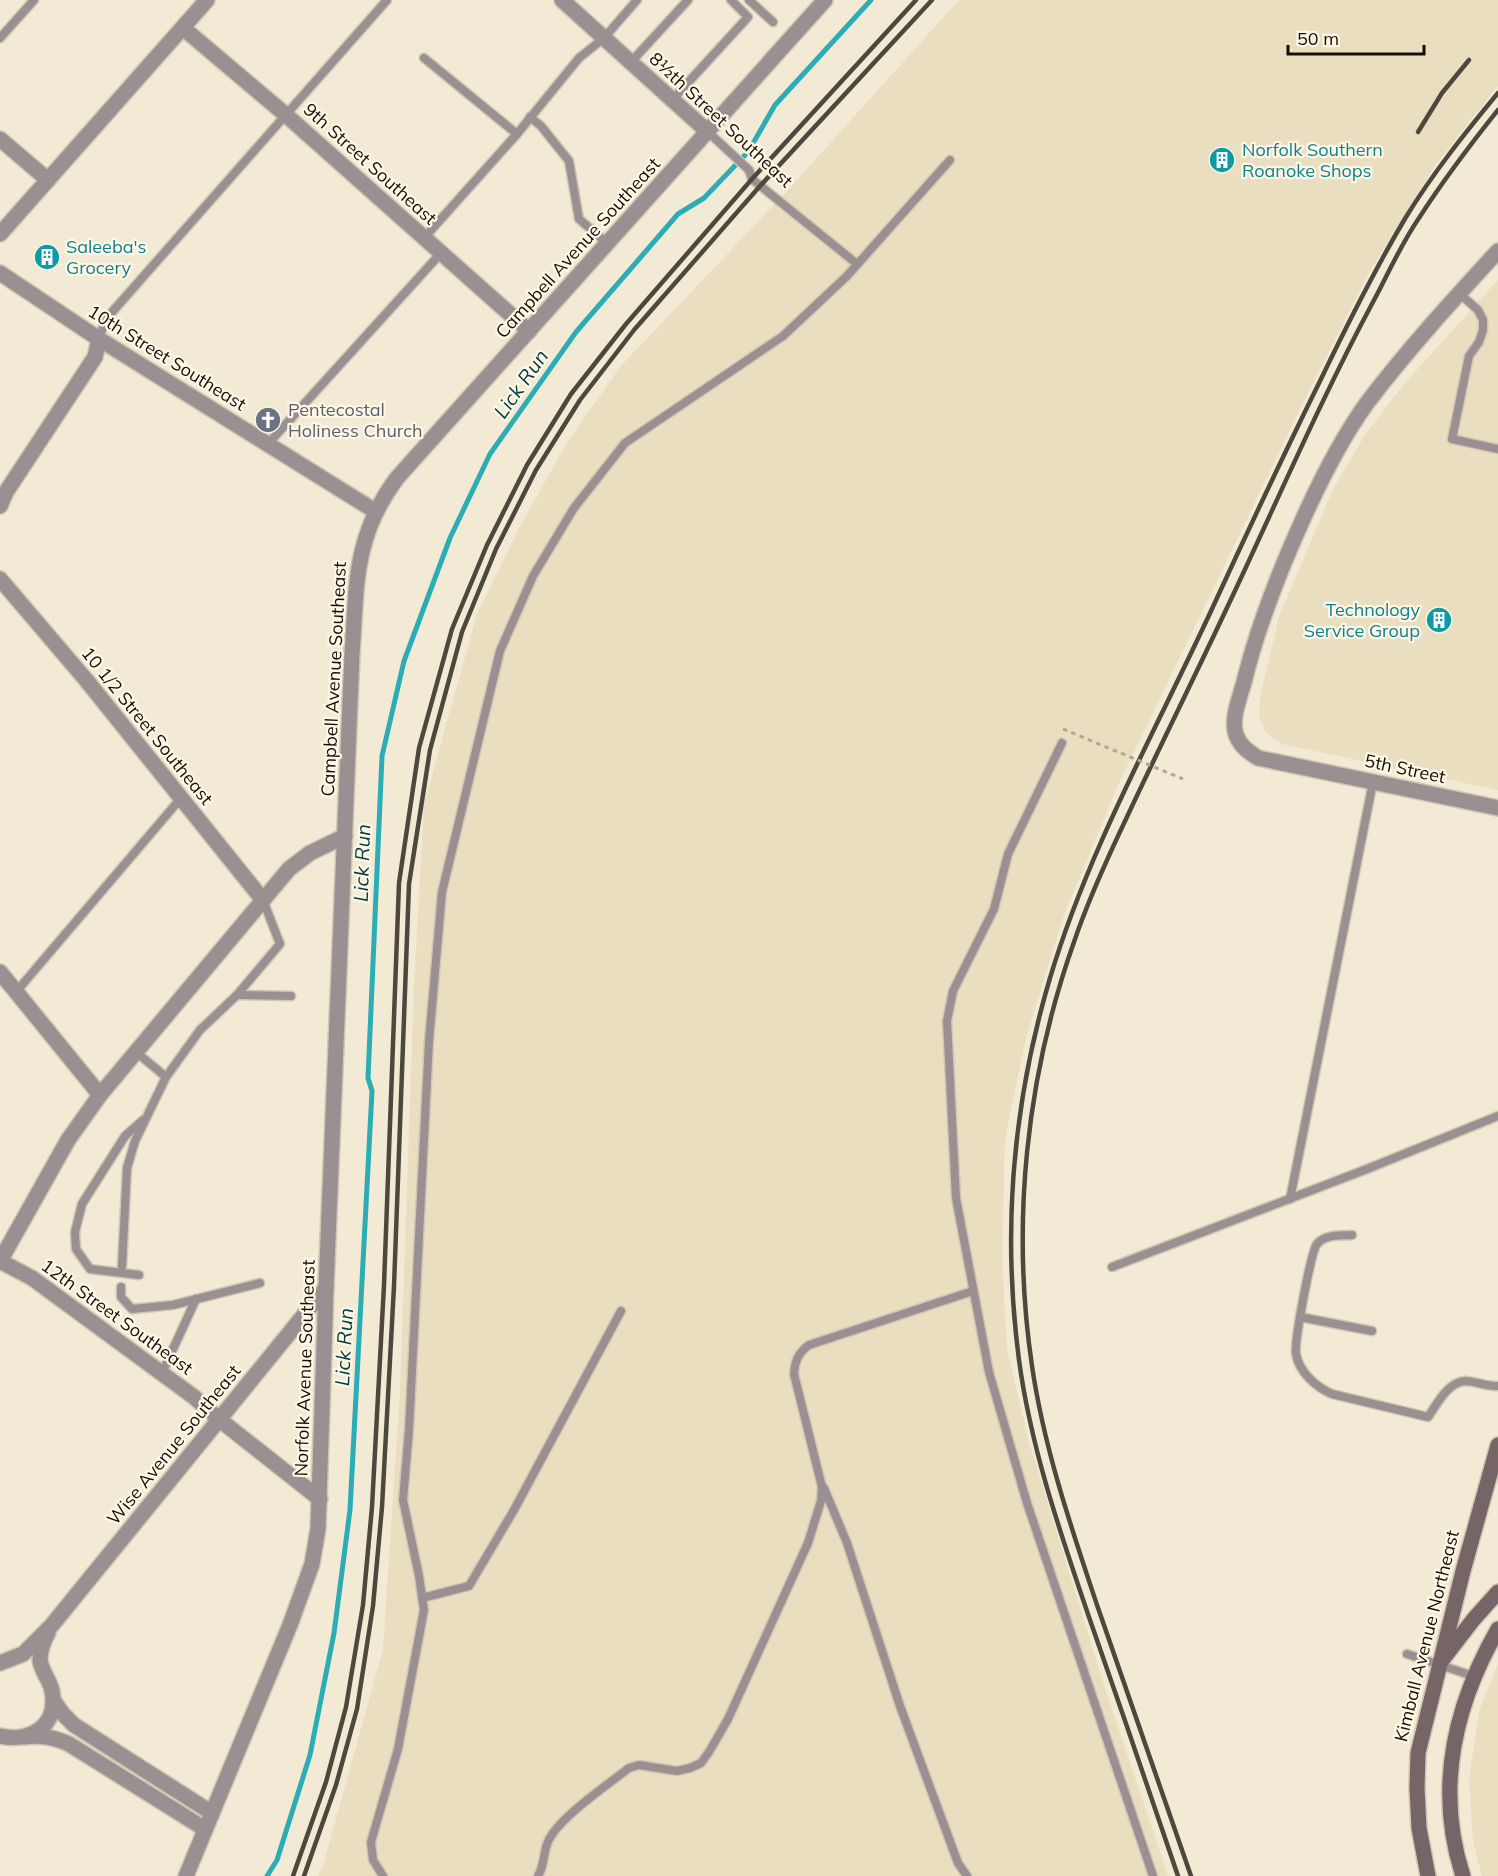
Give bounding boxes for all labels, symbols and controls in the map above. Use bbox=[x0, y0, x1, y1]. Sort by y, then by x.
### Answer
scale bar bbox=[1288, 18, 1424, 56]
text: 50 m bbox=[1297, 27, 1339, 50]
street label: 8½th Street Southeast bbox=[645, 47, 798, 192]
street label: 9th Street Southeast bbox=[299, 98, 442, 229]
place label: Norfolk Southern Roanoke Shops bbox=[1242, 138, 1383, 182]
building icon: Norfolk Southern Roanoke Shops bbox=[1207, 145, 1237, 175]
street label: Campbell Avenue Southeast bbox=[490, 153, 665, 343]
place label: Saleeba's Grocery bbox=[66, 235, 146, 279]
building icon: Saleeba's Grocery bbox=[32, 242, 62, 272]
street label: 10th Street Southeast bbox=[84, 300, 251, 416]
water label: Lick Run bbox=[488, 345, 553, 423]
place label: Pentecostal Holiness Church bbox=[288, 398, 423, 442]
church icon: Pentecostal Holiness Church bbox=[253, 405, 283, 435]
street label: Campbell Avenue Southeast bbox=[316, 561, 351, 797]
place label: Technology Service Group bbox=[1304, 598, 1420, 642]
building icon: Technology Service Group bbox=[1424, 605, 1454, 635]
street label: 10 1/2 Street Southeast bbox=[77, 642, 218, 809]
street label: 5th Street bbox=[1363, 749, 1448, 788]
water label: Lick Run bbox=[348, 823, 375, 902]
street label: 12th Street Southeast bbox=[37, 1254, 198, 1379]
street label: Norfolk Avenue Southeast bbox=[289, 1259, 320, 1477]
water label: Lick Run bbox=[329, 1307, 358, 1387]
street label: Wise Avenue Southeast bbox=[102, 1360, 245, 1529]
street label: Kimball Avenue Northeast bbox=[1389, 1528, 1464, 1744]

